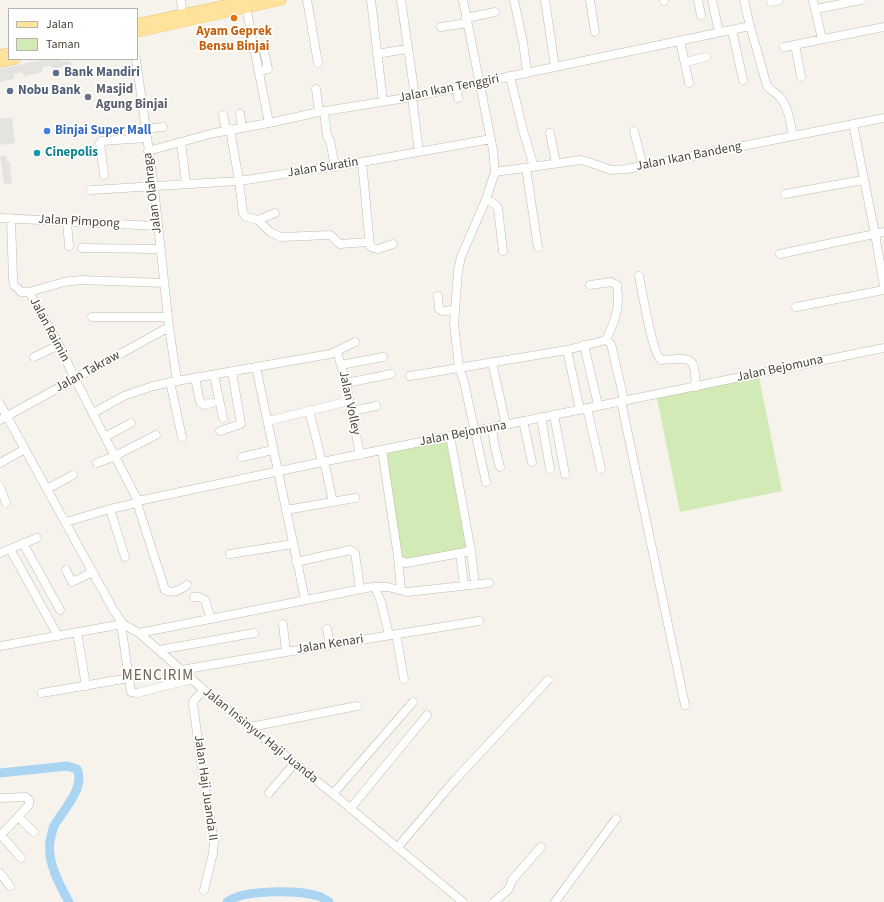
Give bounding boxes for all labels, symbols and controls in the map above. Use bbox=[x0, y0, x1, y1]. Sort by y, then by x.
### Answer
legend bbox=[8, 8, 138, 60]
marker: Ayam Geprek Bensu Binjai bbox=[229, 13, 239, 23]
text: Jalan bbox=[46, 16, 73, 33]
place label: Ayam Geprek Bensu Binjai bbox=[196, 24, 272, 55]
text: Taman bbox=[46, 36, 80, 53]
place label: Bank Mandiri bbox=[64, 65, 140, 81]
marker: Bank Mandiri bbox=[51, 68, 61, 78]
street label: Jalan Ikan Tenggiri bbox=[397, 72, 501, 106]
place label: Masjid Agung Binjai bbox=[96, 82, 168, 113]
place label: Nobu Bank bbox=[18, 83, 81, 99]
marker: Nobu Bank bbox=[5, 86, 15, 96]
marker: Masjid Agung Binjai bbox=[83, 92, 93, 102]
place label: Binjai Super Mall bbox=[55, 123, 151, 139]
marker: Binjai Super Mall bbox=[42, 126, 52, 136]
street label: Jalan Ikan Bandeng bbox=[635, 139, 743, 175]
place label: Cinepolis bbox=[45, 145, 98, 161]
marker: Cinepolis bbox=[32, 148, 42, 158]
street label: Jalan Olahraga bbox=[140, 152, 166, 234]
street label: Jalan Suratin bbox=[286, 155, 360, 181]
street label: Jalan Pimpong bbox=[38, 212, 120, 232]
street label: Jalan Raimin bbox=[26, 295, 72, 365]
street label: Jalan Takraw bbox=[53, 348, 123, 396]
street label: Jalan Bejomuna bbox=[735, 352, 825, 386]
street label: Jalan Volley bbox=[335, 370, 363, 436]
street label: Jalan Bejomuna bbox=[418, 418, 508, 450]
street label: Jalan Kenari bbox=[295, 632, 365, 658]
district label: MENCIRIM bbox=[122, 668, 194, 686]
street label: Jalan Insinyur Haji Juanda bbox=[199, 685, 321, 787]
street label: Jalan Haji Juanda II bbox=[190, 734, 220, 842]

